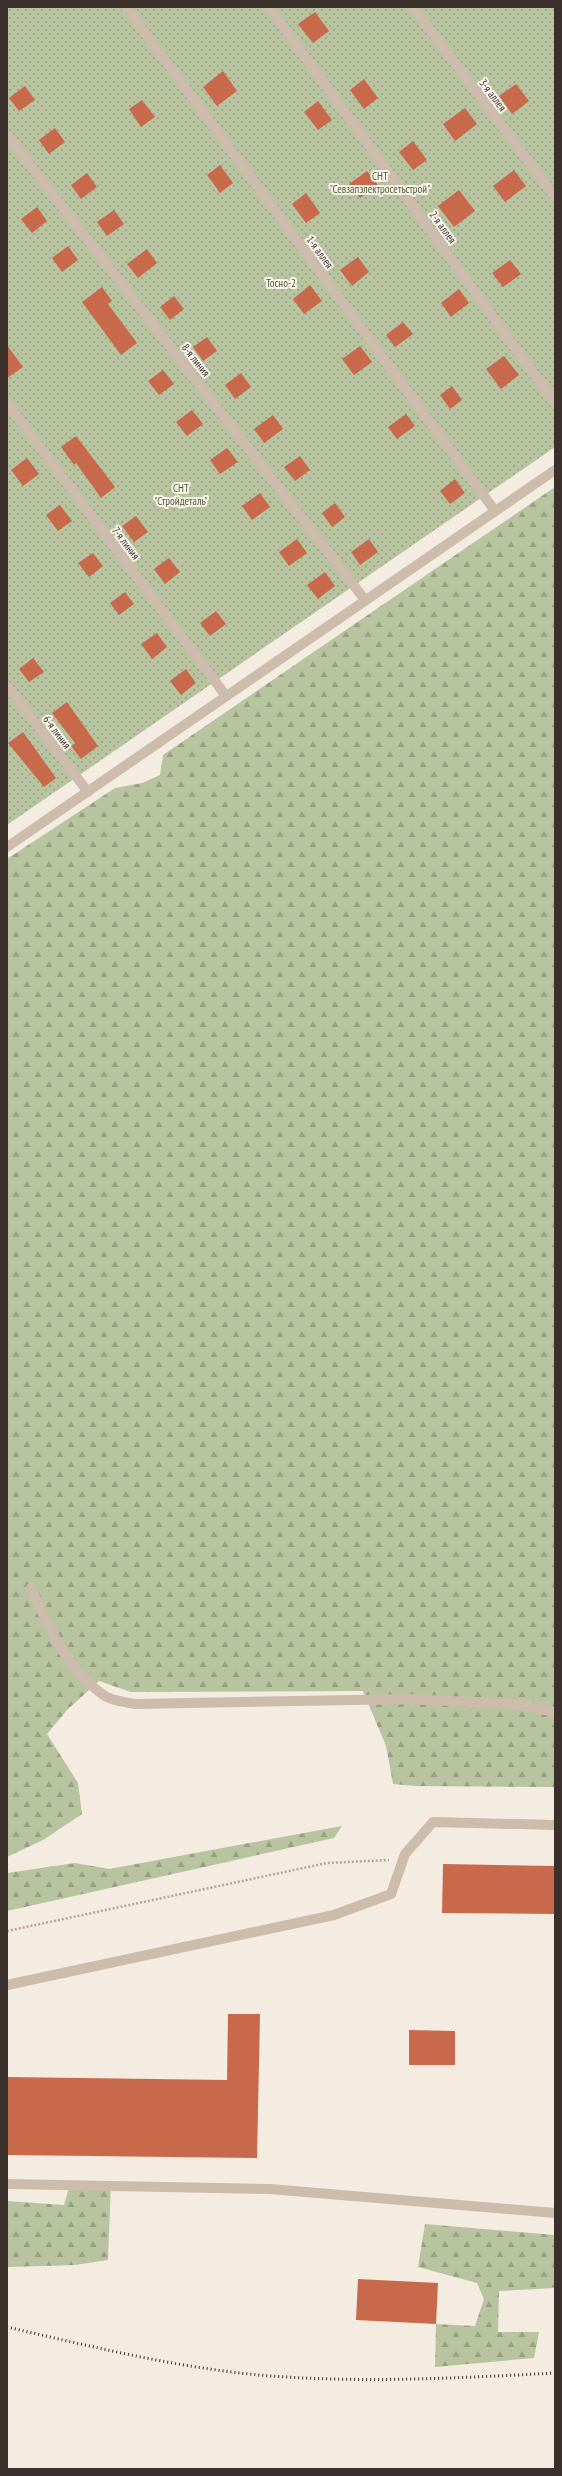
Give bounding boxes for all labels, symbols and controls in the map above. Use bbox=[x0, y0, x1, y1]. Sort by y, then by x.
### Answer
street label: 3-я аллея bbox=[476, 76, 510, 114]
park label: СНТ "Севзапэлектросетьстрой" bbox=[330, 169, 430, 196]
street label: 2-я аллея bbox=[426, 208, 460, 246]
street label: 1-я аллея bbox=[303, 233, 337, 271]
park label: Тосно-2 bbox=[266, 276, 296, 290]
street label: 8-я линия bbox=[179, 341, 213, 379]
park label: СНТ "Стройдеталь" bbox=[155, 481, 207, 508]
street label: 7-я линия bbox=[109, 524, 143, 562]
street label: 6-я линия bbox=[40, 713, 74, 751]

